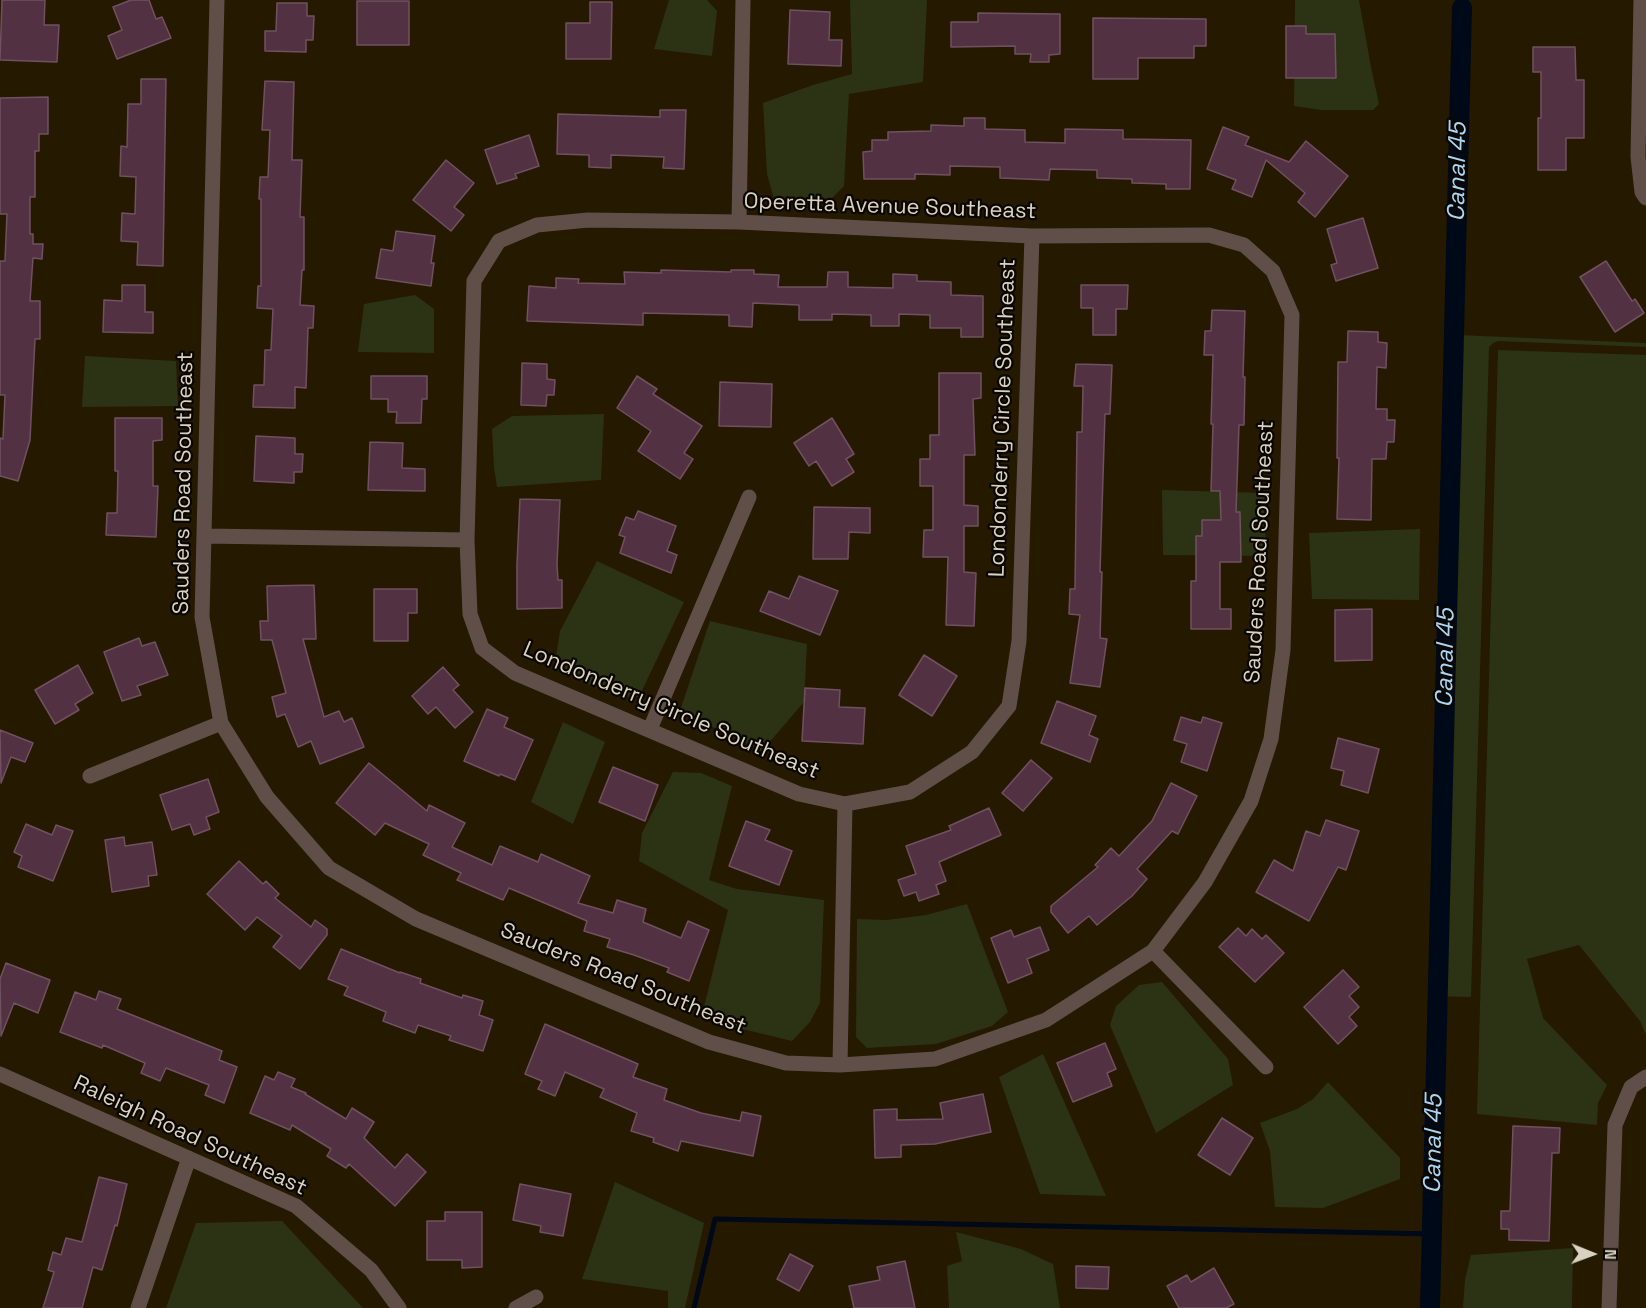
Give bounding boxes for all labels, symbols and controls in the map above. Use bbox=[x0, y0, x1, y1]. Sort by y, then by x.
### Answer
water label: Canal 45 bbox=[1443, 122, 1473, 222]
street label: Operetta Avenue Southeast bbox=[743, 189, 1037, 225]
street label: Londonderry Circle Southeast bbox=[984, 258, 1022, 578]
street label: Sauders Road Southeast bbox=[169, 351, 199, 615]
street label: Sauders Road Southeast bbox=[1240, 420, 1280, 684]
water label: Canal 45 bbox=[1431, 608, 1461, 708]
street label: Londonderry Circle Southeast bbox=[519, 637, 823, 785]
street label: Sauders Road Southeast bbox=[496, 918, 750, 1040]
street label: Raleigh Road Southeast bbox=[69, 1070, 311, 1202]
water label: Canal 45 bbox=[1419, 1094, 1449, 1194]
north arrow bbox=[1562, 1224, 1622, 1284]
text: N bbox=[1600, 1249, 1621, 1260]

